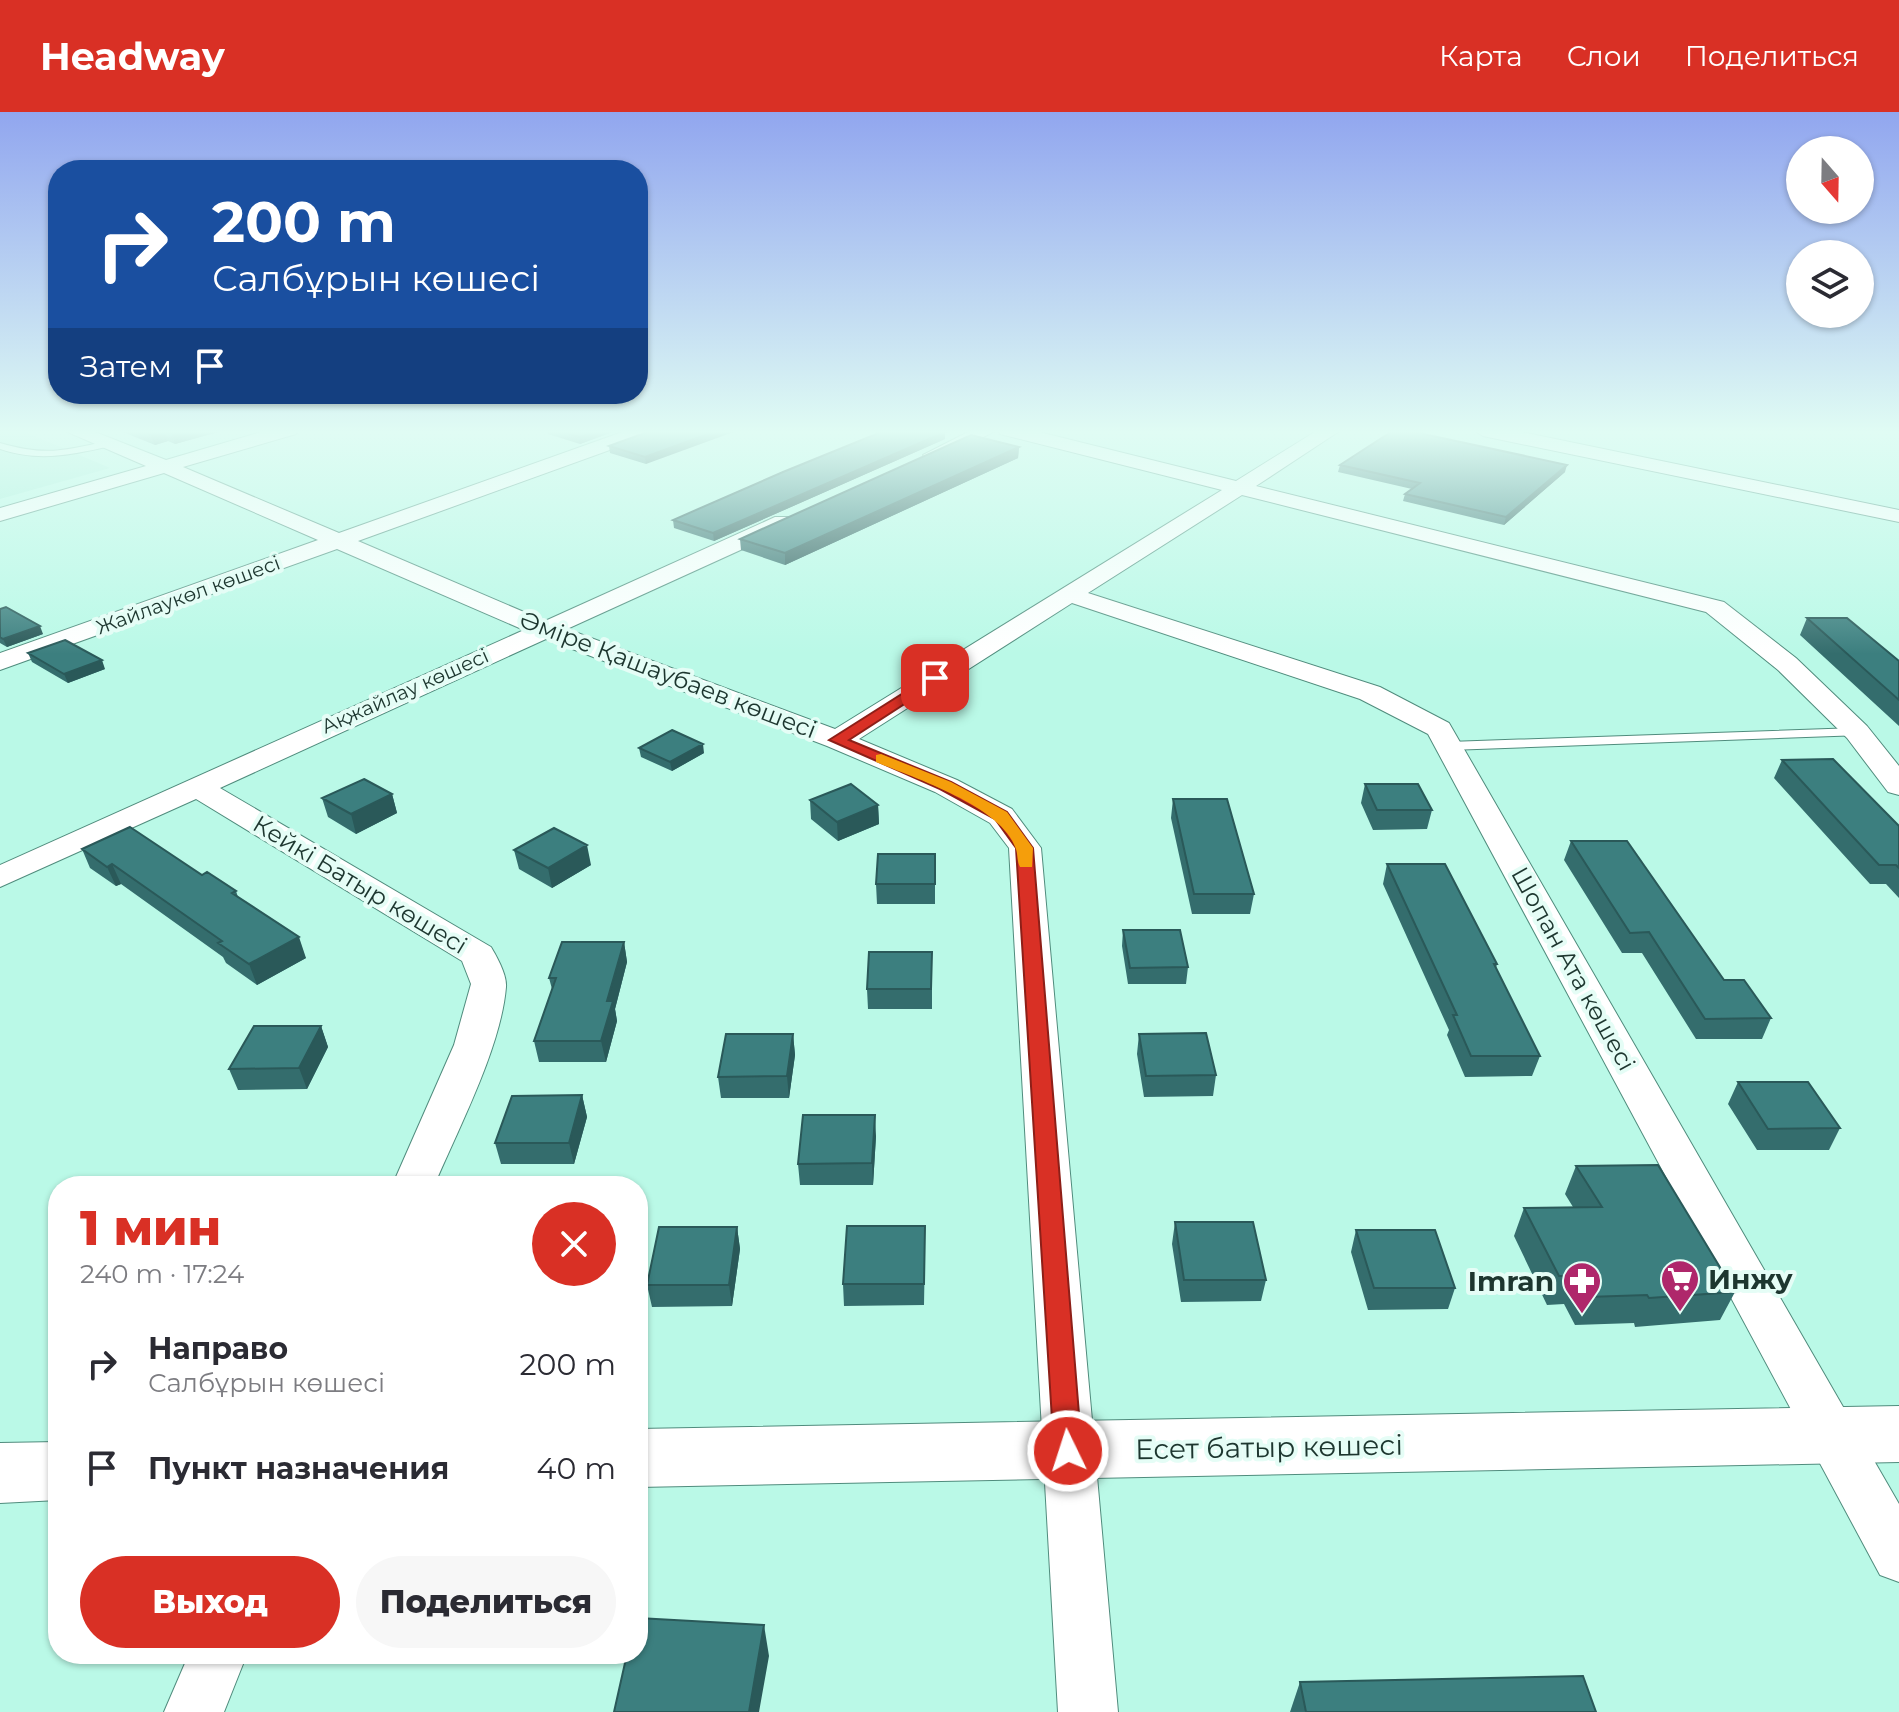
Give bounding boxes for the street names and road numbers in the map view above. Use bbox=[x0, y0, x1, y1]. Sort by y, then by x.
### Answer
street label: Жайлаукөл көшесі bbox=[93, 551, 283, 639]
street label: Әміре Қашаубаев көшесі bbox=[516, 604, 821, 745]
street label: Ақжайлау көшесі bbox=[318, 643, 492, 739]
street label: Кейкі Батыр көшесі bbox=[248, 809, 473, 960]
street label: Шопан Ата көшесі bbox=[1505, 862, 1642, 1076]
street label: Есет батыр көшесі bbox=[1135, 1428, 1403, 1466]

